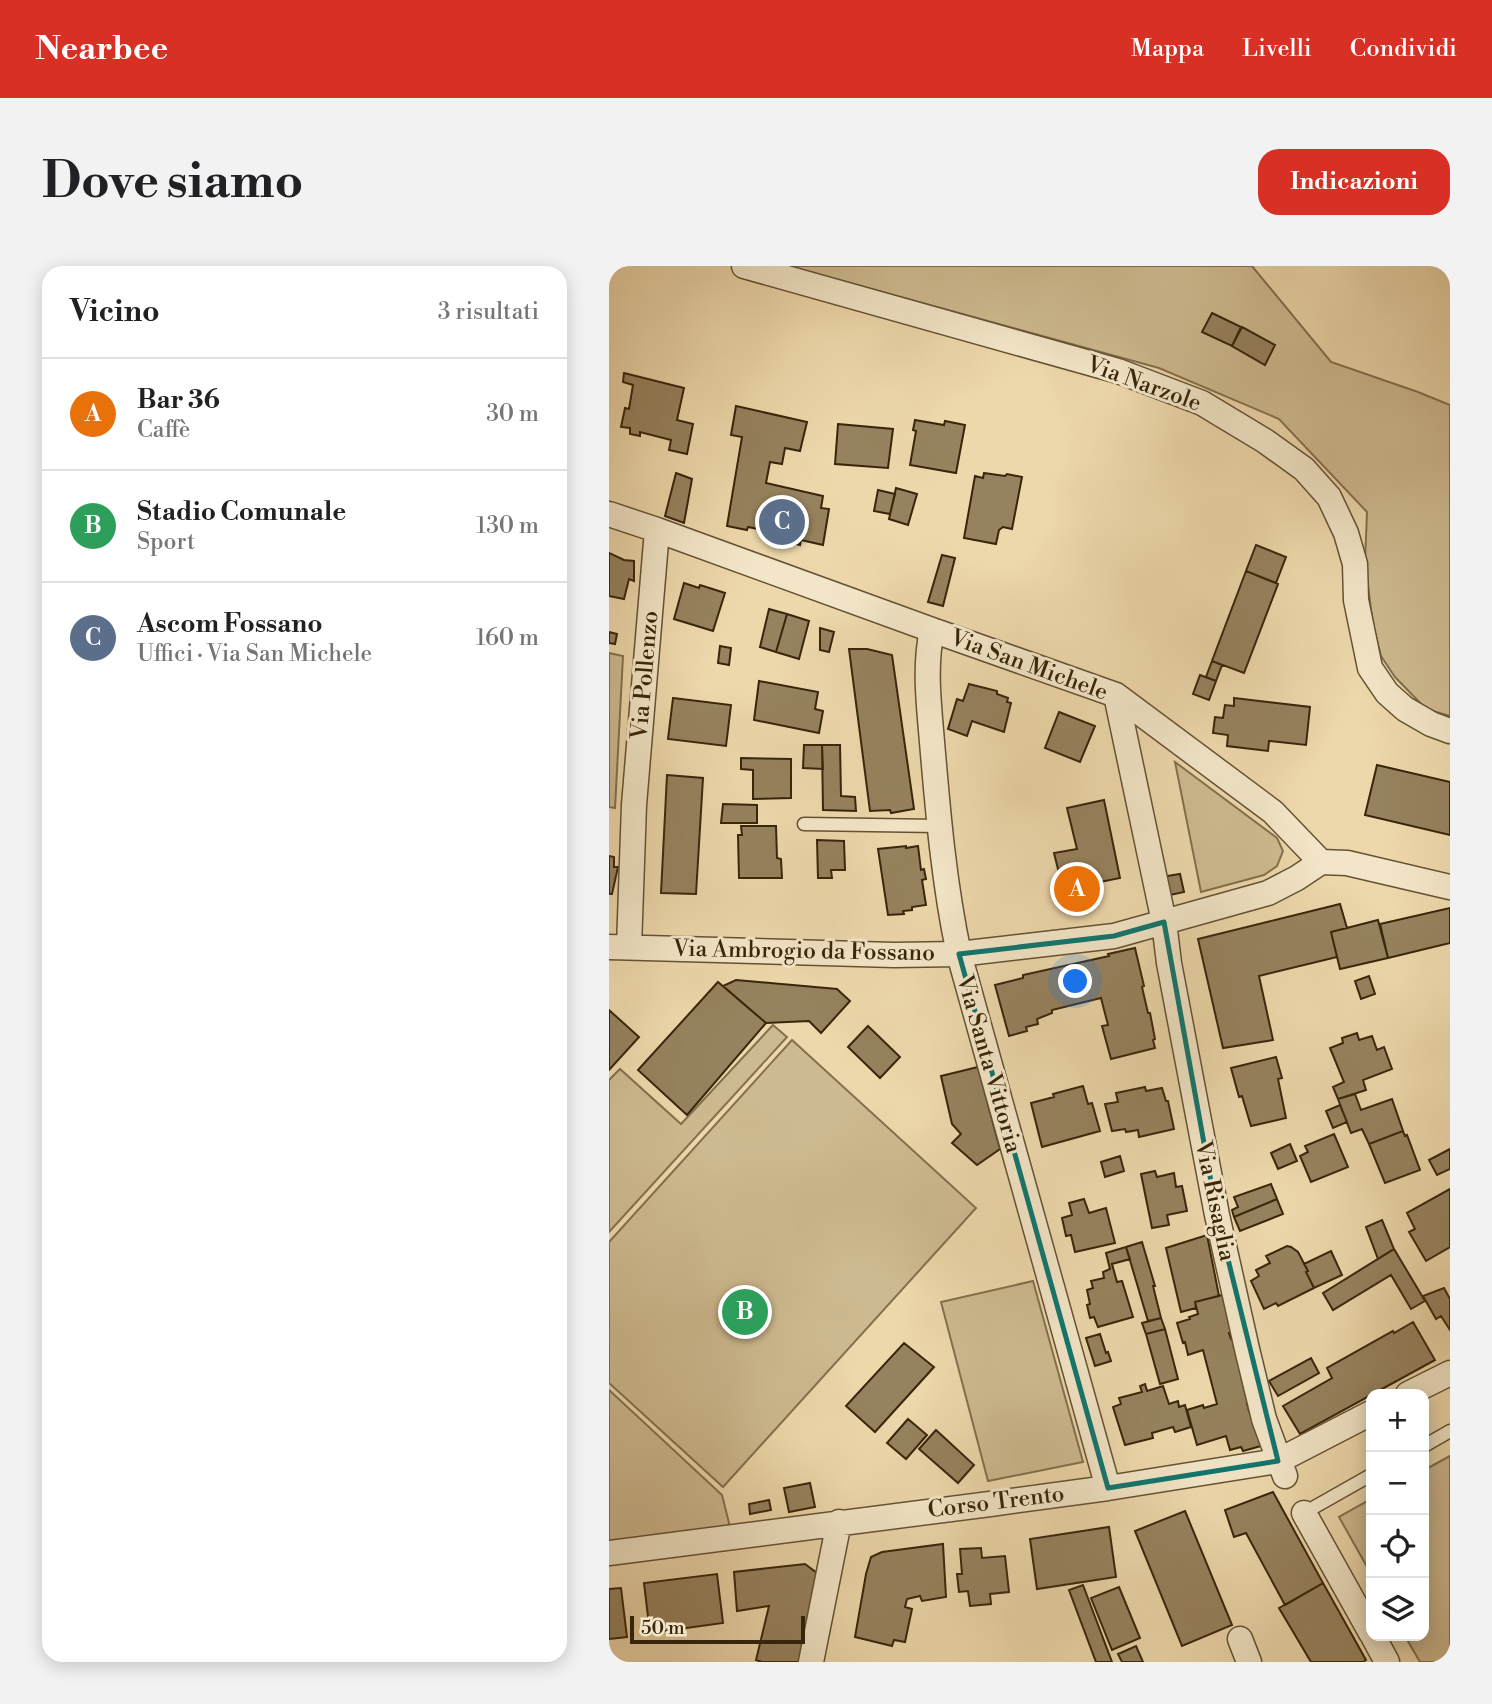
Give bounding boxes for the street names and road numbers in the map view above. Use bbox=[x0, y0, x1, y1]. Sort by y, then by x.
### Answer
street label: Via Narzole bbox=[1082, 350, 1205, 418]
street label: Via Pollenzo bbox=[625, 609, 665, 742]
street label: Via San Michele bbox=[946, 623, 1112, 706]
street label: Via Ambrogio da Fossano bbox=[672, 935, 935, 967]
street label: Via Santa Vittoria bbox=[950, 971, 1028, 1156]
street label: Via Risaglia bbox=[1188, 1137, 1241, 1264]
street label: Corso Trento bbox=[926, 1480, 1066, 1524]

